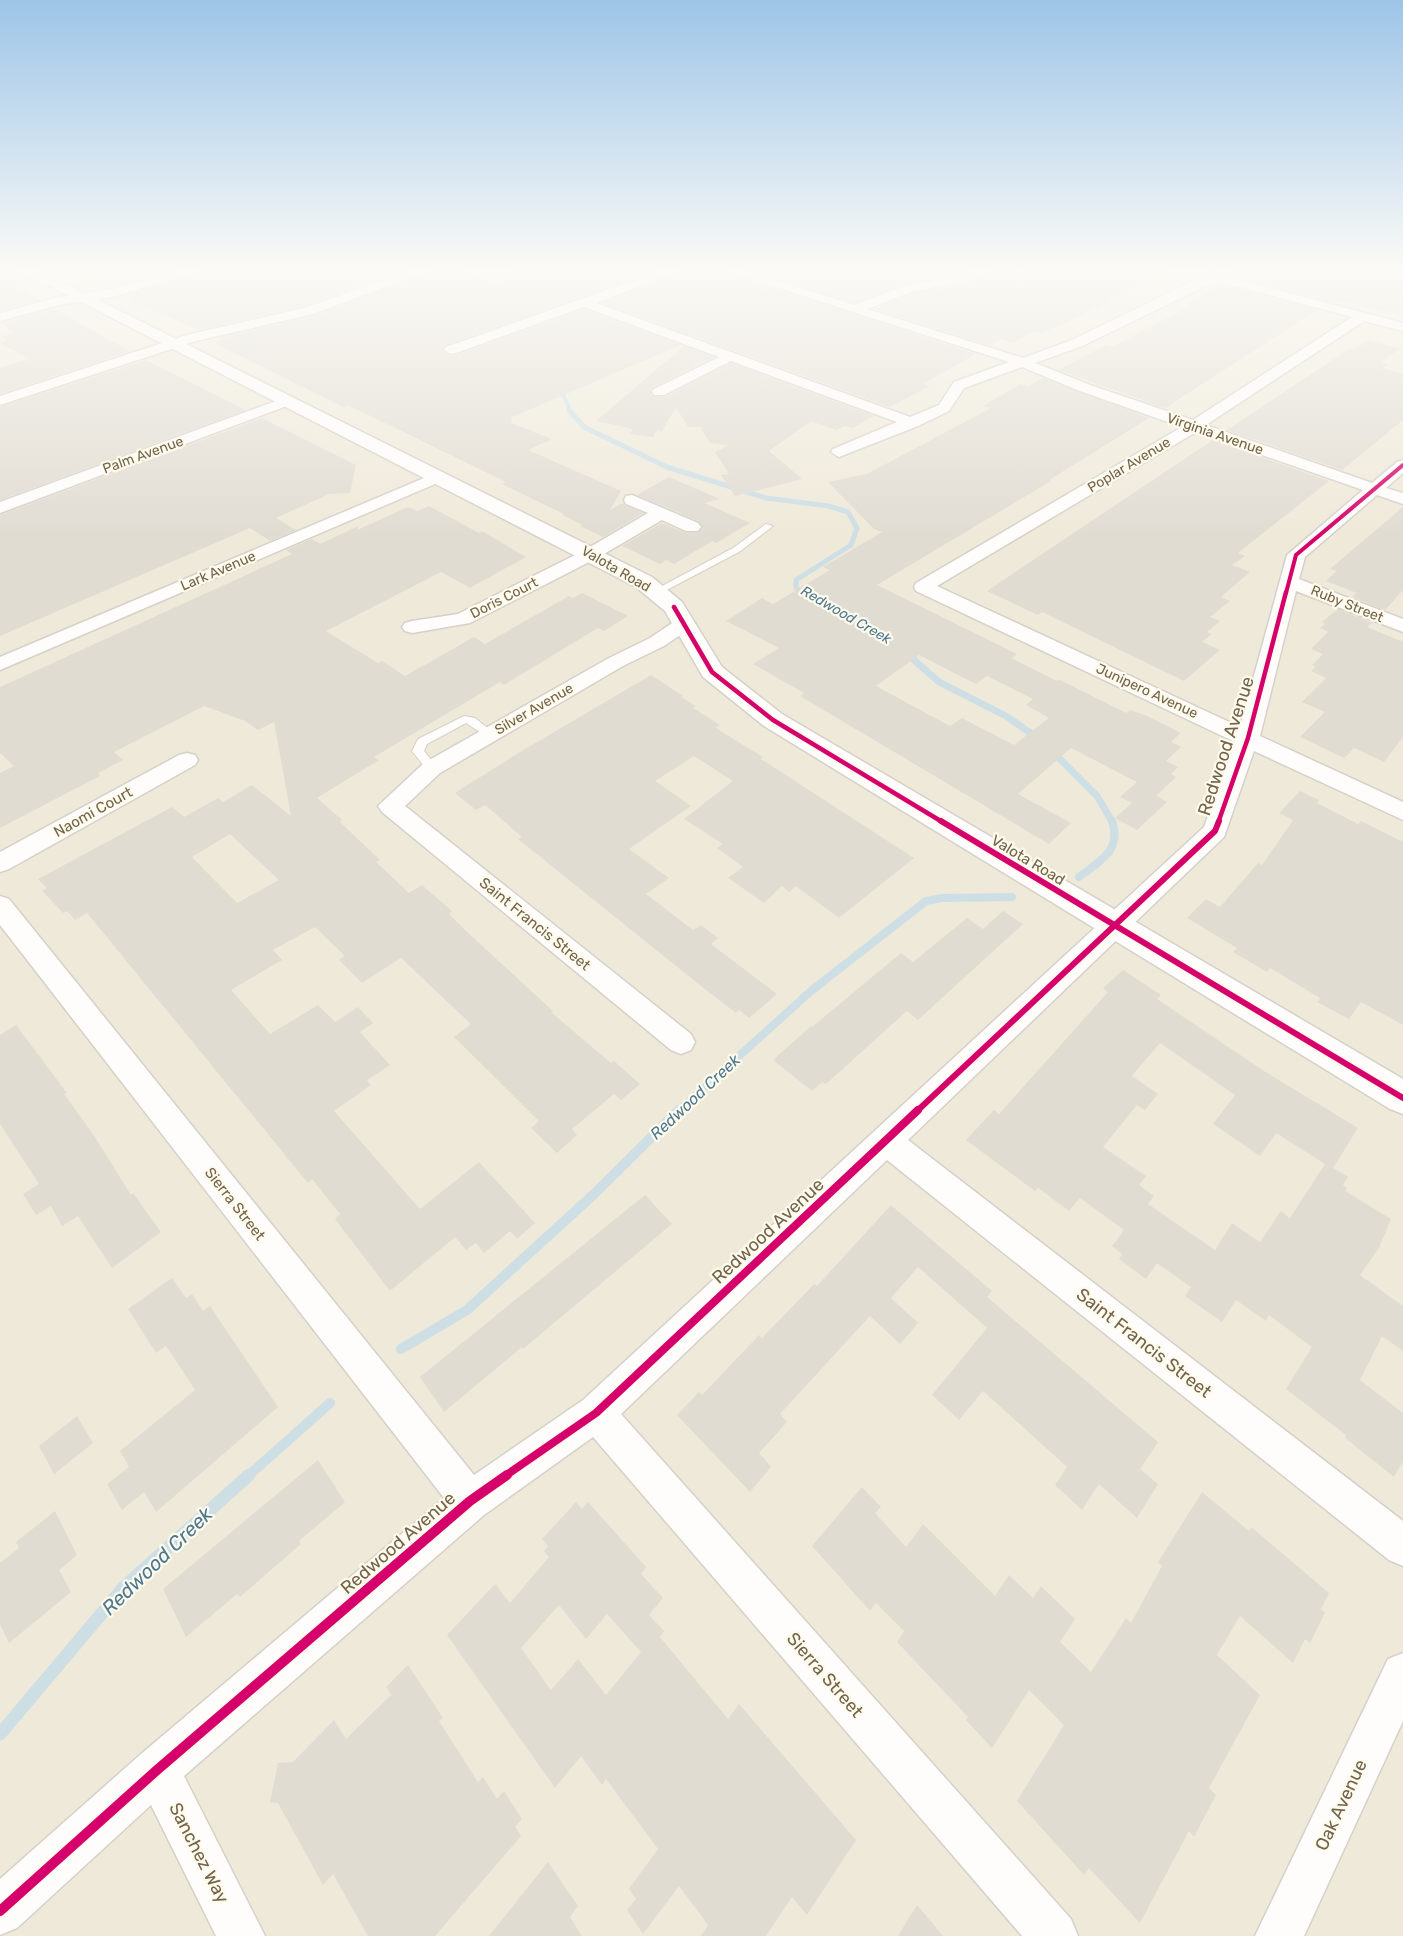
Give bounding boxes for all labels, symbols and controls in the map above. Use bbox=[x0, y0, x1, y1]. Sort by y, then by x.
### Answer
street label: Virginia Avenue bbox=[1164, 409, 1266, 459]
street label: Palm Avenue bbox=[100, 433, 186, 477]
street label: Poplar Avenue bbox=[1085, 434, 1174, 496]
street label: Valota Road bbox=[578, 542, 654, 596]
street label: Lark Avenue bbox=[178, 547, 258, 594]
street label: Doris Court bbox=[467, 573, 541, 622]
water label: Redwood Creek bbox=[798, 582, 895, 648]
street label: Ruby Street bbox=[1308, 582, 1386, 626]
street label: Junipero Avenue bbox=[1093, 660, 1201, 722]
street label: Redwood Avenue bbox=[1193, 674, 1259, 818]
street label: Silver Avenue bbox=[492, 680, 576, 738]
street label: Naomi Court bbox=[51, 783, 136, 841]
street label: Valota Road bbox=[988, 831, 1068, 889]
street label: Saint Francis Street bbox=[476, 874, 594, 974]
water label: Redwood Creek bbox=[646, 1050, 744, 1144]
street label: Sierra Street bbox=[201, 1164, 269, 1244]
street label: Redwood Avenue bbox=[707, 1174, 829, 1288]
street label: Saint Francis Street bbox=[1072, 1283, 1216, 1403]
street label: Redwood Avenue bbox=[336, 1487, 460, 1599]
water label: Redwood Creek bbox=[97, 1502, 218, 1620]
street label: Sierra Street bbox=[782, 1628, 868, 1722]
street label: Oak Avenue bbox=[1310, 1756, 1372, 1854]
street label: Sanchez Way bbox=[164, 1799, 234, 1907]

